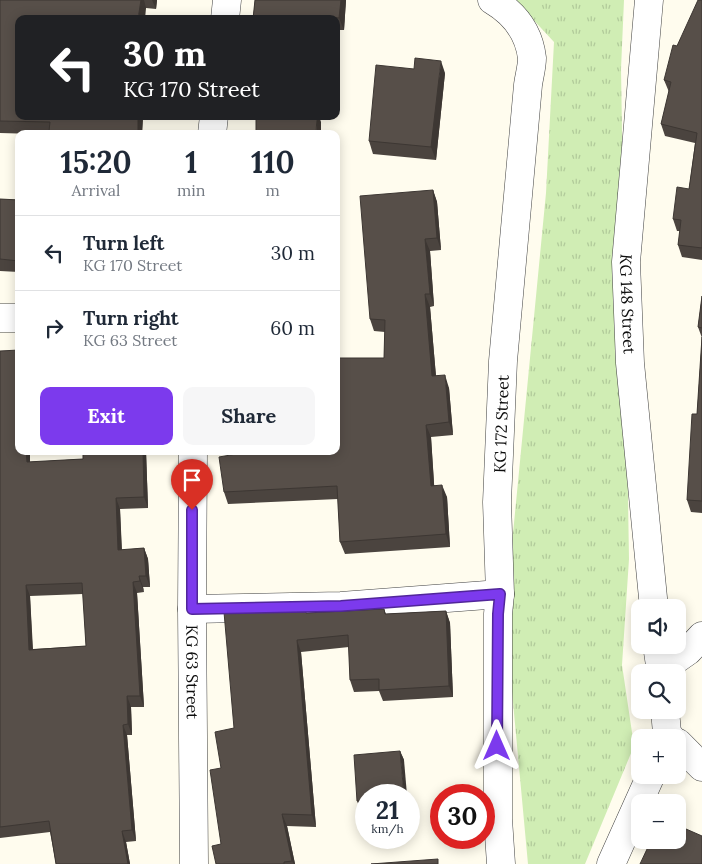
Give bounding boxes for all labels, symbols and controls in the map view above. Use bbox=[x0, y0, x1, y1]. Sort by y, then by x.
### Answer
text: 30 m bbox=[123, 31, 206, 76]
icon: left bbox=[40, 35, 105, 100]
text: KG 170 Street bbox=[123, 75, 260, 103]
text: 15:20 bbox=[61, 143, 131, 181]
text: 1 bbox=[185, 143, 197, 181]
text: 110 bbox=[251, 143, 294, 181]
text: Arrival bbox=[72, 180, 120, 200]
text: min bbox=[177, 180, 206, 200]
text: m bbox=[266, 180, 280, 200]
text: Turn left bbox=[83, 231, 164, 255]
icon: left bbox=[40, 239, 68, 267]
text: 30 m bbox=[271, 241, 315, 265]
street label: KG 148 Street bbox=[616, 253, 640, 355]
text: KG 170 Street bbox=[83, 255, 182, 275]
text: Turn right bbox=[83, 306, 179, 330]
icon: right bbox=[40, 314, 68, 342]
text: 60 m bbox=[270, 316, 315, 340]
text: KG 63 Street bbox=[83, 330, 178, 350]
street label: KG 172 Street bbox=[489, 374, 513, 473]
button: Exit bbox=[40, 387, 173, 445]
button: Share bbox=[183, 387, 315, 445]
pin bbox=[171, 459, 213, 510]
icon: arrive bbox=[178, 466, 206, 494]
map controls bbox=[631, 599, 686, 849]
button: sound bbox=[631, 599, 686, 654]
street label: KG 63 Street bbox=[182, 625, 203, 720]
button: search bbox=[631, 664, 686, 719]
position arrow bbox=[470, 719, 522, 771]
button: + bbox=[631, 729, 686, 784]
speed limit sign: 30 bbox=[430, 784, 495, 849]
text: 21 bbox=[376, 794, 399, 826]
button: − bbox=[631, 794, 686, 849]
text: km/h bbox=[371, 821, 404, 836]

